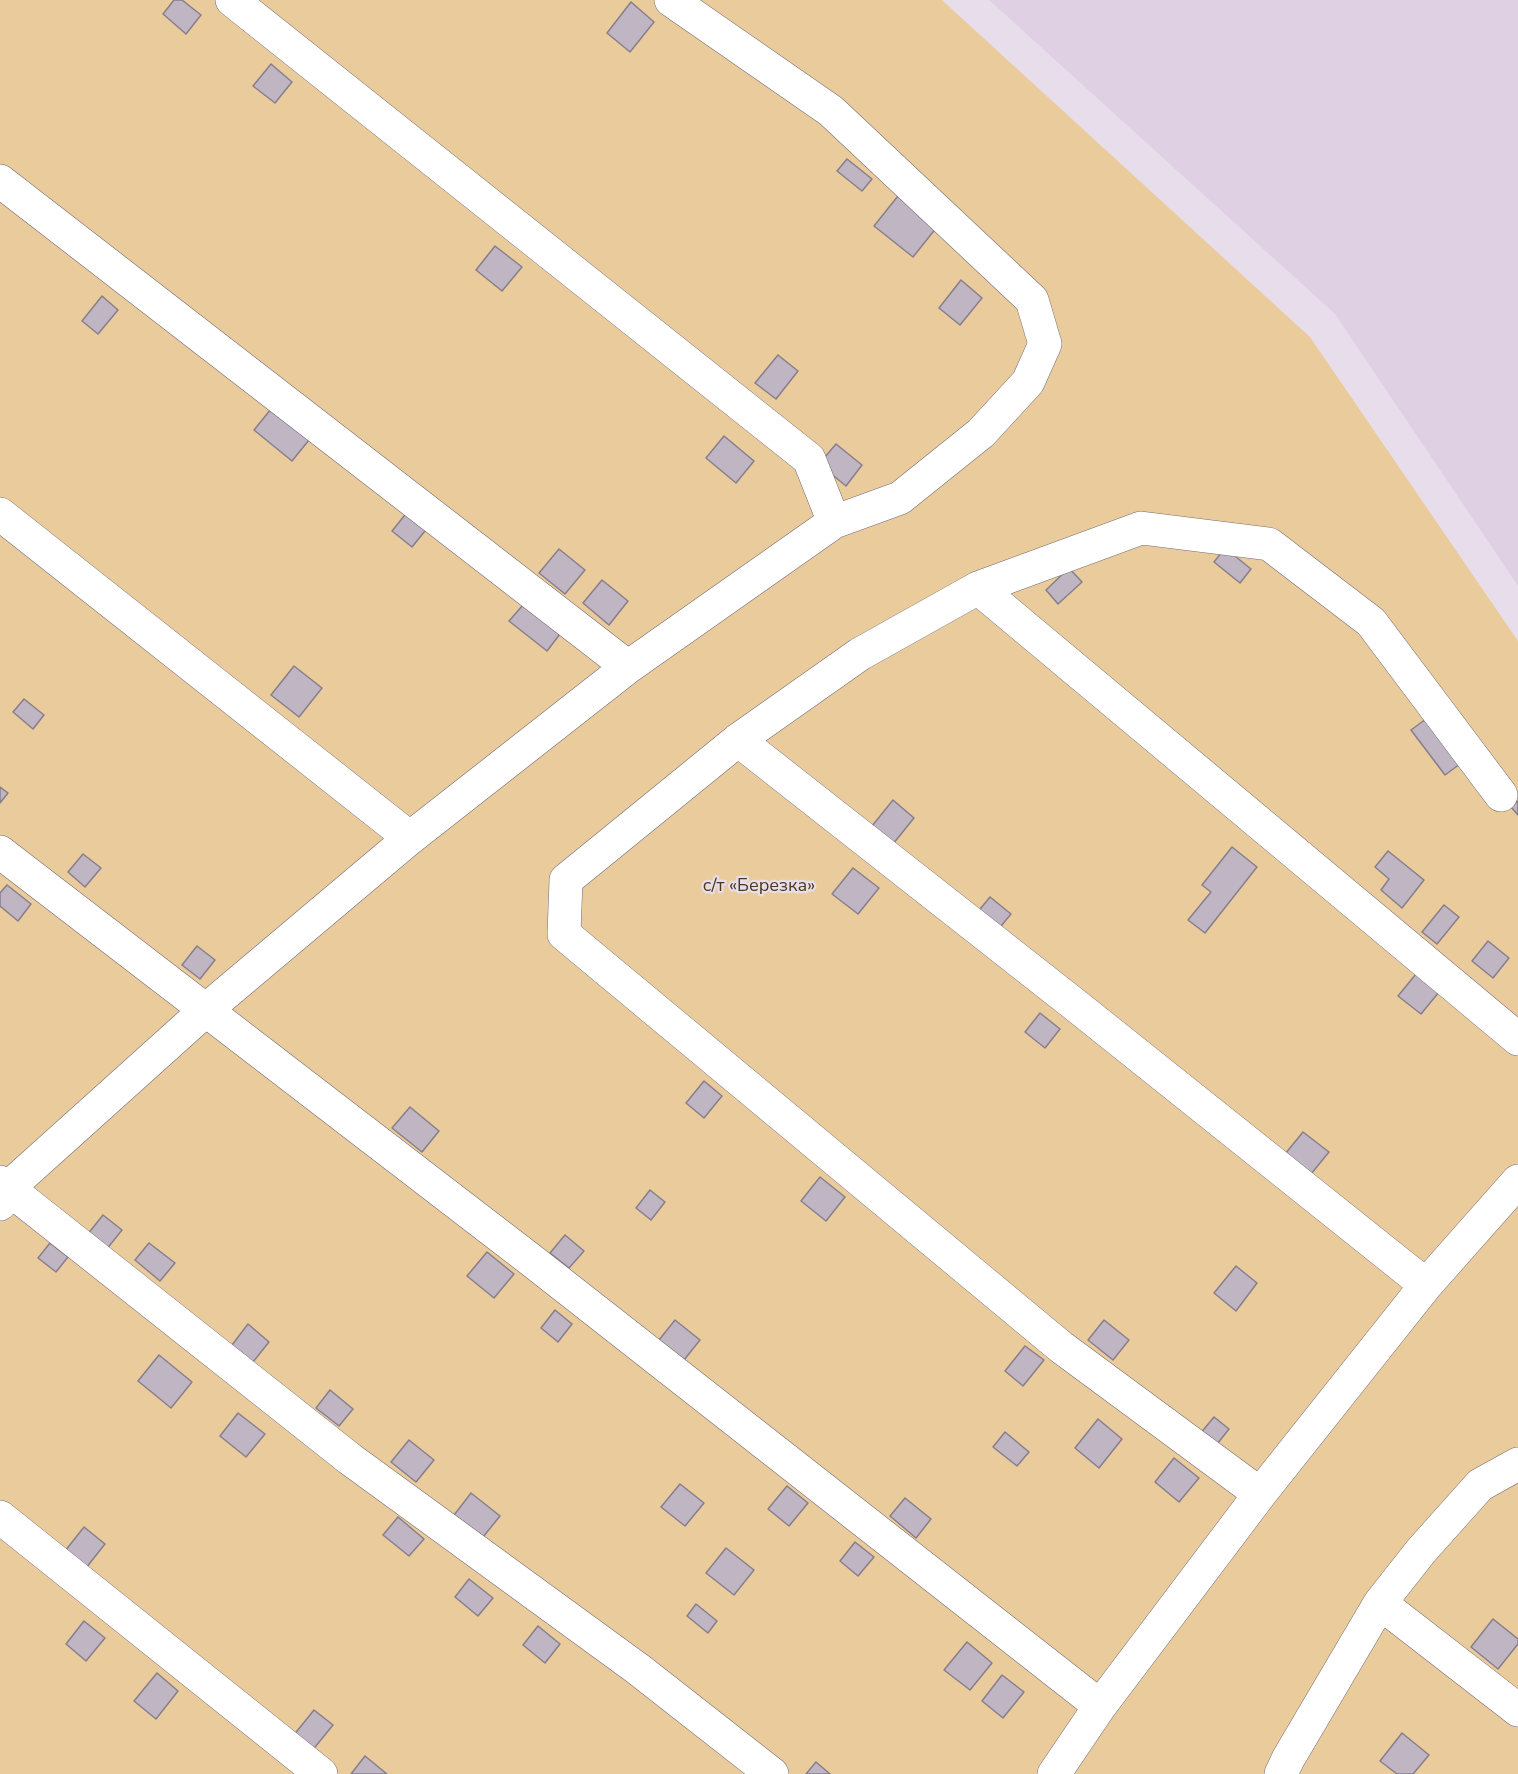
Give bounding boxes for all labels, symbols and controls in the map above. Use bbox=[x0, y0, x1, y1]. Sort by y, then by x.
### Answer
park label: с/т «Березка» bbox=[703, 876, 815, 898]

